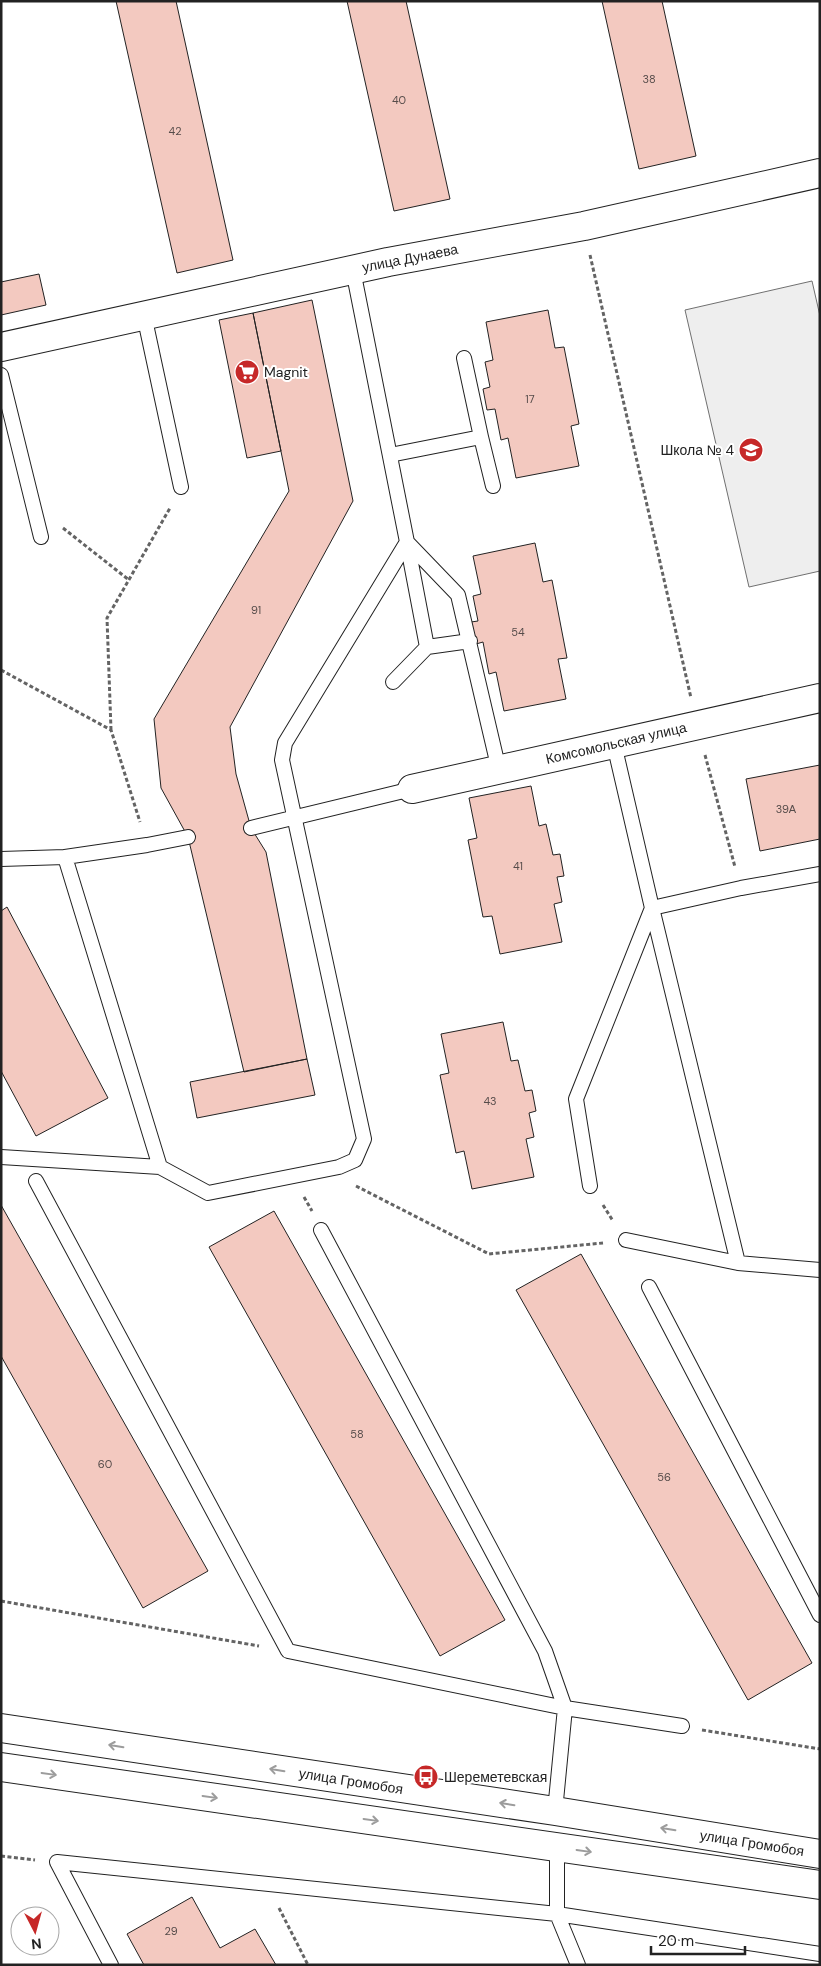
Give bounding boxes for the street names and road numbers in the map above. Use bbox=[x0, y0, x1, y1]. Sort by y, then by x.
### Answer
street label: улица Дунаева bbox=[360, 240, 460, 276]
street label: Комсомольская улица bbox=[544, 718, 688, 768]
street label: улица Громобоя bbox=[298, 1764, 404, 1798]
street label: улица Громобоя bbox=[699, 1826, 805, 1860]

